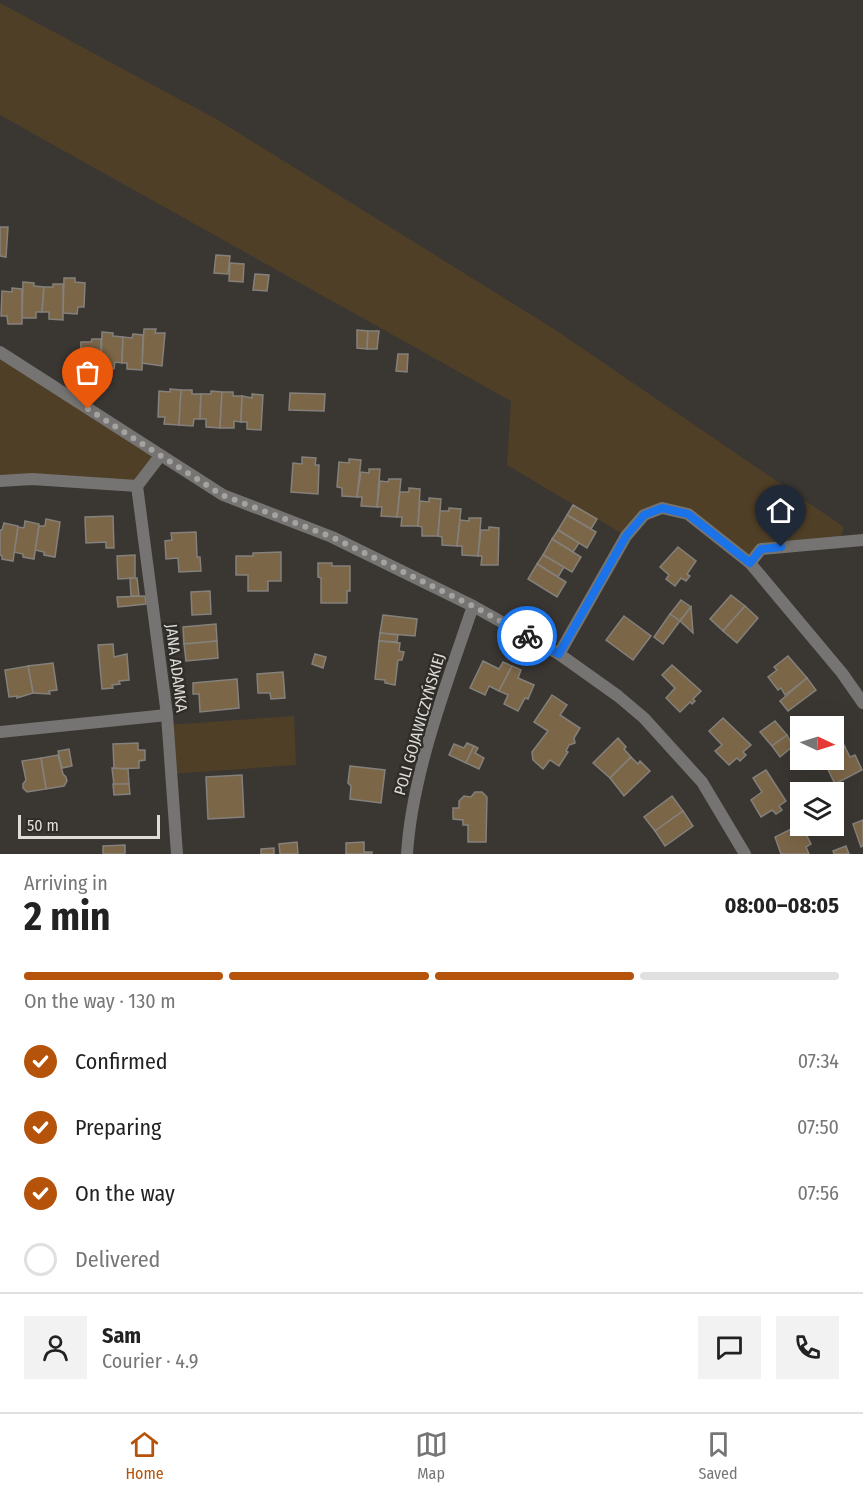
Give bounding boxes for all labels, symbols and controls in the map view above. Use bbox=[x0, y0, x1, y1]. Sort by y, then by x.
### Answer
pin bbox=[62, 347, 113, 409]
icon: bag bbox=[71, 356, 104, 389]
pin bbox=[755, 485, 806, 547]
icon: home bbox=[764, 494, 797, 527]
courier bbox=[497, 606, 557, 666]
icon: bike bbox=[511, 620, 544, 653]
street label: JANA ADAMKA bbox=[162, 623, 191, 714]
street label: POLI GOJAWICZYŃSKIEJ bbox=[390, 651, 449, 797]
north arrow bbox=[790, 716, 844, 770]
map controls bbox=[790, 716, 844, 836]
button: layers bbox=[790, 782, 844, 836]
scale bar bbox=[18, 812, 160, 840]
text: 50 m bbox=[27, 816, 59, 835]
text: Arriving in bbox=[24, 871, 108, 895]
text: 08:00–08:05 bbox=[724, 892, 839, 919]
text: 2 min bbox=[24, 894, 110, 940]
text: On the way · 130 m bbox=[24, 989, 176, 1013]
icon: check bbox=[24, 1045, 57, 1078]
text: Confirmed bbox=[75, 1048, 168, 1075]
text: 07:34 bbox=[798, 1049, 839, 1073]
icon: check bbox=[24, 1111, 57, 1144]
text: Preparing bbox=[75, 1114, 161, 1141]
text: 07:50 bbox=[797, 1115, 839, 1139]
icon: check bbox=[24, 1177, 57, 1210]
text: On the way bbox=[75, 1180, 175, 1207]
text: 07:56 bbox=[797, 1181, 839, 1205]
text: Delivered bbox=[75, 1246, 160, 1273]
button: person bbox=[24, 1316, 87, 1379]
button: chat bbox=[698, 1316, 761, 1379]
button: phone bbox=[776, 1316, 839, 1379]
text: Sam bbox=[102, 1322, 141, 1349]
text: Courier · 4.9 bbox=[102, 1349, 198, 1373]
tab: Home bbox=[125, 1428, 164, 1483]
tab: Map bbox=[415, 1428, 448, 1483]
tab: Saved bbox=[698, 1428, 738, 1483]

